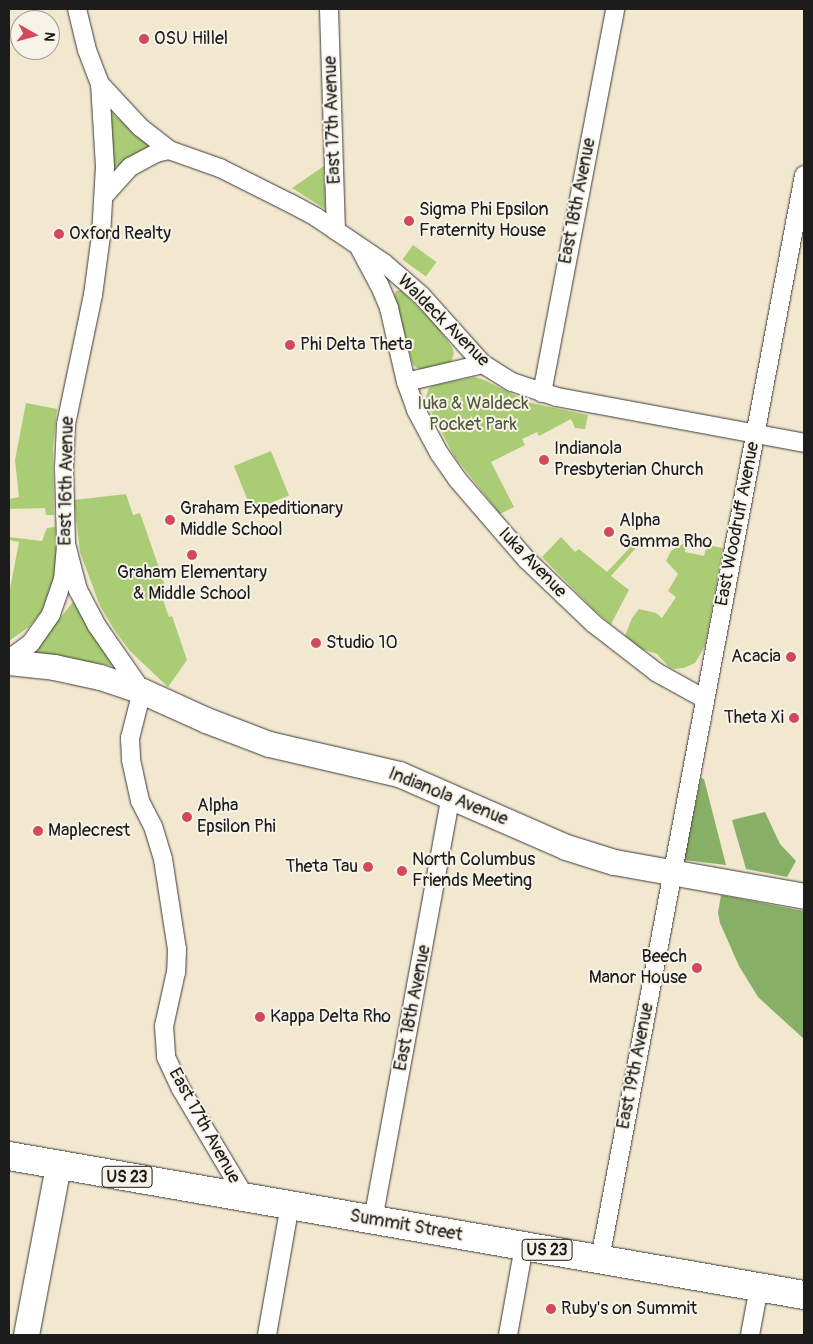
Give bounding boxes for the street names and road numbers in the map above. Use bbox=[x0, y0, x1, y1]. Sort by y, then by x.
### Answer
street label: East 17th Avenue bbox=[320, 55, 346, 185]
street label: East 18th Avenue bbox=[555, 136, 601, 266]
street label: Waldeck Avenue bbox=[392, 270, 494, 372]
street label: East 16th Avenue bbox=[55, 416, 79, 546]
street label: East Woodruff Avenue bbox=[711, 440, 765, 608]
street label: Iuka Avenue bbox=[493, 523, 571, 603]
street label: Indianola Avenue bbox=[385, 763, 511, 831]
street label: East 18th Avenue bbox=[390, 943, 436, 1073]
street label: East 19th Avenue bbox=[613, 1001, 659, 1131]
street label: East 17th Avenue bbox=[163, 1065, 245, 1187]
road number: US 23 bbox=[101, 1164, 153, 1190]
street label: Summit Street bbox=[348, 1205, 464, 1247]
road number: US 23 bbox=[521, 1236, 573, 1264]

